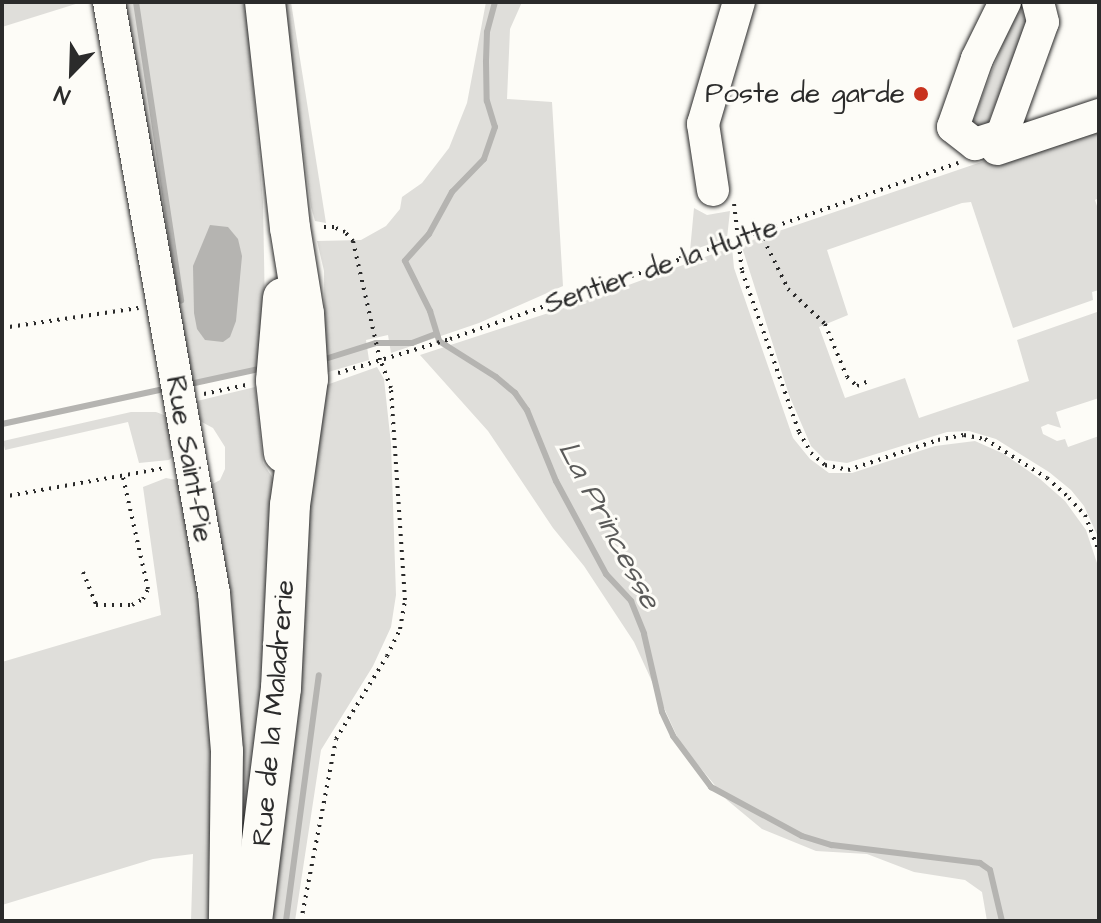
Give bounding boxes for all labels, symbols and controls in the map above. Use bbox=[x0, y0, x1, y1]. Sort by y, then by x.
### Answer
north arrow bbox=[32, 32, 112, 112]
place label: Poste de garde bbox=[705, 77, 905, 111]
text: N bbox=[50, 78, 75, 112]
marker: Poste de garde bbox=[912, 85, 930, 103]
street label: Sentier de la Hutte bbox=[540, 210, 782, 322]
street label: Rue Saint-Pie bbox=[158, 373, 220, 545]
water label: La Princesse bbox=[550, 435, 668, 615]
street label: Rue de la Maladrerie bbox=[246, 579, 302, 847]

